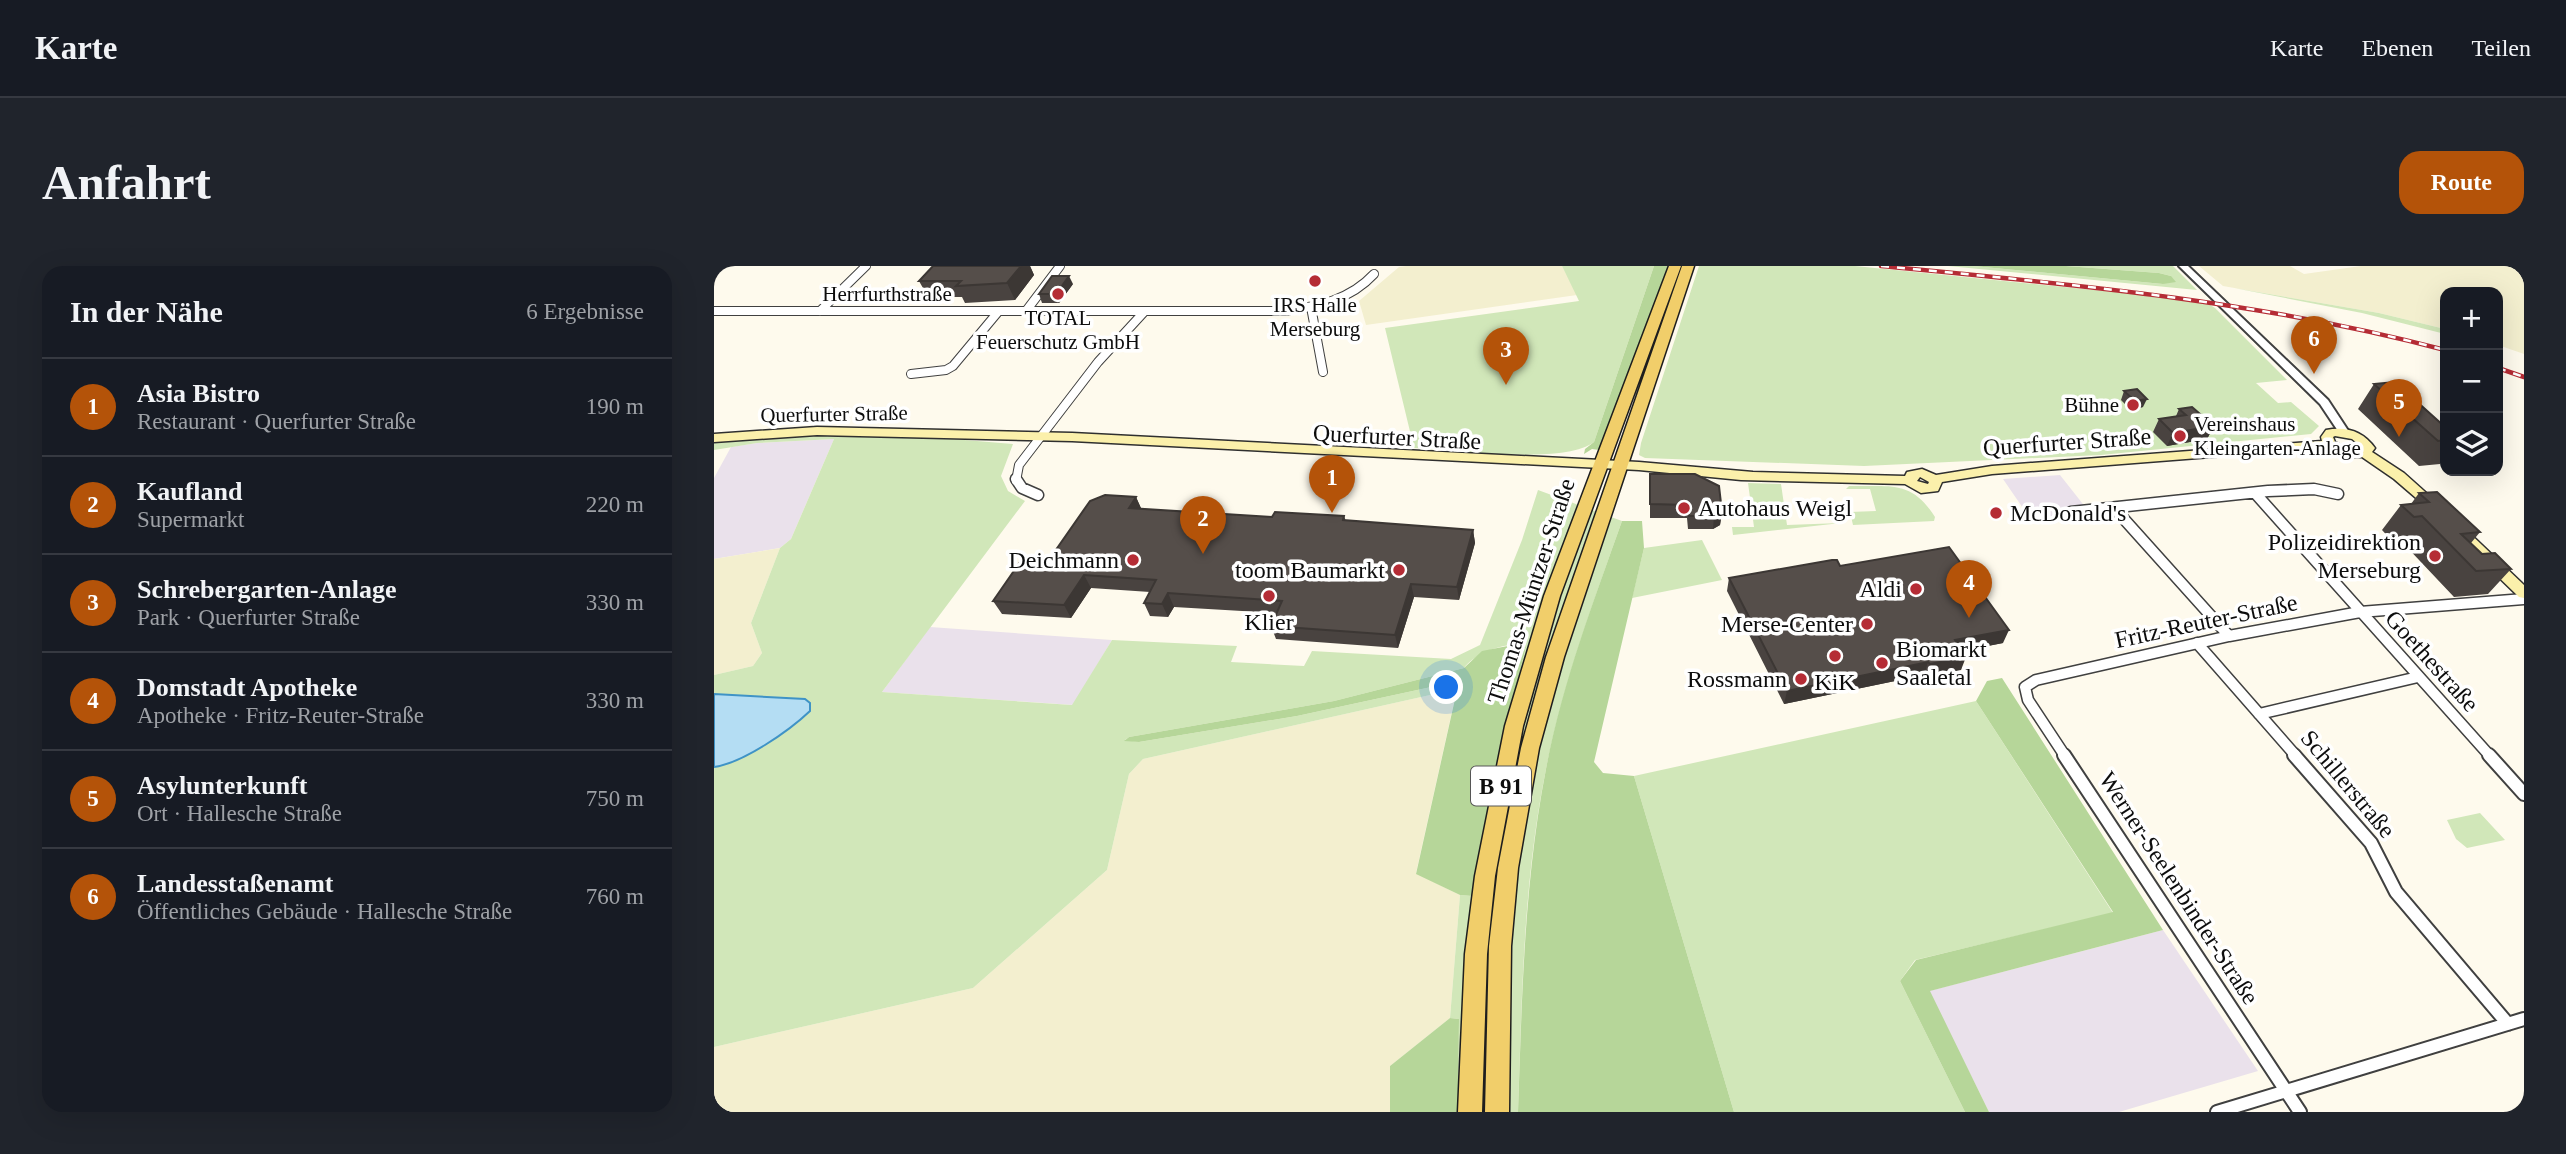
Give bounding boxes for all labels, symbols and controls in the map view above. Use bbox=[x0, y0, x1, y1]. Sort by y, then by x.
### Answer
text: Karte bbox=[35, 30, 117, 66]
text: Karte bbox=[2270, 35, 2323, 61]
text: Ebenen bbox=[2361, 35, 2433, 61]
text: Teilen bbox=[2471, 35, 2531, 61]
button: Route bbox=[2399, 151, 2524, 214]
text: Anfahrt bbox=[42, 155, 211, 210]
marker: IRS Halle Merseburg bbox=[1307, 273, 1323, 289]
street label: Herrfurthstraße bbox=[822, 282, 952, 306]
marker: TOTAL Feuerschutz GmbH bbox=[1050, 286, 1066, 302]
map controls bbox=[2440, 287, 2503, 476]
button: + bbox=[2440, 287, 2503, 350]
place label: IRS Halle Merseburg bbox=[1270, 293, 1361, 341]
text: In der Nähe bbox=[70, 295, 223, 328]
text: 6 Ergebnisse bbox=[526, 299, 644, 324]
place label: TOTAL Feuerschutz GmbH bbox=[976, 306, 1140, 354]
pin: 6 bbox=[2291, 316, 2337, 374]
pin: 3 bbox=[1483, 327, 1529, 385]
button: − bbox=[2440, 350, 2503, 413]
text: Asia Bistro bbox=[137, 379, 260, 408]
pin: 5 bbox=[2376, 379, 2422, 437]
place label: Bühne bbox=[2064, 393, 2119, 417]
text: 1 bbox=[87, 394, 99, 419]
text: 190 m bbox=[586, 394, 644, 419]
marker: Bühne bbox=[2125, 397, 2141, 413]
street label: Querfurter Straße bbox=[760, 401, 908, 427]
text: Restaurant · Querfurter Straße bbox=[137, 409, 416, 434]
place label: Vereinshaus Kleingarten-Anlage bbox=[2194, 412, 2361, 460]
button: layers bbox=[2440, 413, 2503, 476]
street label: Querfurter Straße bbox=[1312, 420, 1482, 454]
street label: Querfurter Straße bbox=[1982, 423, 2152, 461]
marker: Vereinshaus Kleingarten-Anlage bbox=[2172, 428, 2188, 444]
pin: 1 bbox=[1309, 455, 1355, 513]
street label: Thomas-Müntzer-Straße bbox=[1482, 475, 1580, 707]
text: Kaufland bbox=[137, 477, 243, 506]
text: 2 bbox=[87, 492, 99, 517]
text: 220 m bbox=[586, 492, 644, 517]
place label: Autohaus Weigl bbox=[1698, 495, 1853, 521]
pin: 2 bbox=[1180, 496, 1226, 554]
marker: Autohaus Weigl bbox=[1676, 500, 1692, 516]
place label: McDonald's bbox=[2010, 500, 2126, 526]
marker: McDonald's bbox=[1988, 505, 2004, 521]
text: Supermarkt bbox=[137, 507, 244, 532]
place label: Polizeidirektion Merseburg bbox=[2268, 529, 2421, 583]
place label: Deichmann bbox=[1008, 547, 1119, 573]
marker: Polizeidirektion Merseburg bbox=[2427, 548, 2443, 564]
marker: Deichmann bbox=[1125, 552, 1141, 568]
place label: toom Baumarkt bbox=[1235, 557, 1385, 583]
pin: 4 bbox=[1946, 560, 1992, 618]
marker: toom Baumarkt bbox=[1391, 562, 1407, 578]
text: Schrebergarten-Anlage bbox=[137, 575, 396, 604]
place label: Aldi bbox=[1859, 576, 1902, 602]
marker: Aldi bbox=[1908, 581, 1924, 597]
marker: Klier bbox=[1261, 588, 1277, 604]
street label: Fritz-Reuter-Straße bbox=[2112, 589, 2300, 653]
text: 3 bbox=[87, 590, 99, 615]
text: 330 m bbox=[586, 590, 644, 615]
text: Park · Querfurter Straße bbox=[137, 605, 360, 630]
street label: Goethestraße bbox=[2380, 605, 2484, 717]
place label: Klier bbox=[1244, 609, 1294, 635]
place label: Merse-Center bbox=[1721, 611, 1853, 637]
marker: Merse-Center bbox=[1859, 616, 1875, 632]
place label: Biomarkt Saaletal bbox=[1896, 636, 1987, 690]
marker: KiK bbox=[1827, 648, 1843, 664]
marker: Biomarkt Saaletal bbox=[1874, 655, 1890, 671]
place label: Rossmann bbox=[1687, 666, 1787, 692]
place label: KiK bbox=[1814, 669, 1856, 695]
your location bbox=[1429, 670, 1463, 704]
marker: Rossmann bbox=[1793, 671, 1809, 687]
text: Domstadt Apotheke bbox=[137, 673, 357, 702]
text: 4 bbox=[87, 688, 99, 713]
text: 330 m bbox=[586, 688, 644, 713]
text: Apotheke · Fritz-Reuter-Straße bbox=[137, 703, 424, 728]
street label: Schillerstraße bbox=[2296, 725, 2400, 843]
road number: B 91 bbox=[1471, 766, 1531, 806]
street label: Werner-Seelenbinder-Straße bbox=[2094, 767, 2264, 1009]
text: Asylunterkunft bbox=[137, 771, 307, 800]
text: 5 bbox=[87, 786, 99, 811]
text: 750 m bbox=[586, 786, 644, 811]
text: Ort · Hallesche Straße bbox=[137, 801, 342, 826]
text: Landesstaßenamt bbox=[137, 869, 333, 898]
text: 6 bbox=[87, 884, 99, 909]
text: 760 m bbox=[586, 884, 644, 909]
text: Öffentliches Gebäude · Hallesche Straße bbox=[137, 899, 512, 924]

